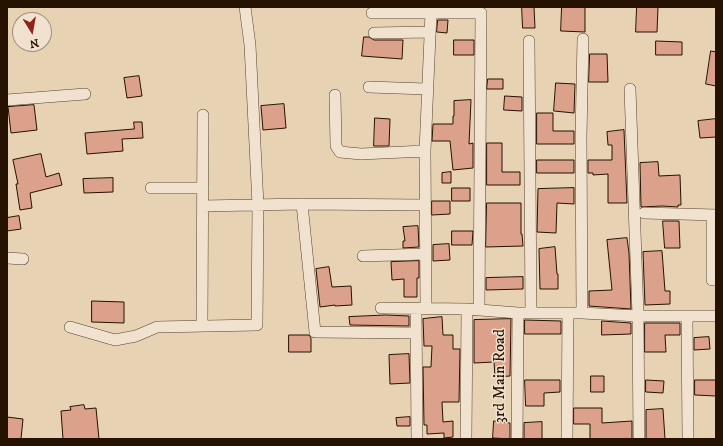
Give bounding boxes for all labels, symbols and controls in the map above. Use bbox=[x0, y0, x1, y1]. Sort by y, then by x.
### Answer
north arrow bbox=[12, 12, 52, 52]
text: N bbox=[28, 35, 40, 51]
street label: 3rd Main Road bbox=[491, 329, 511, 423]

